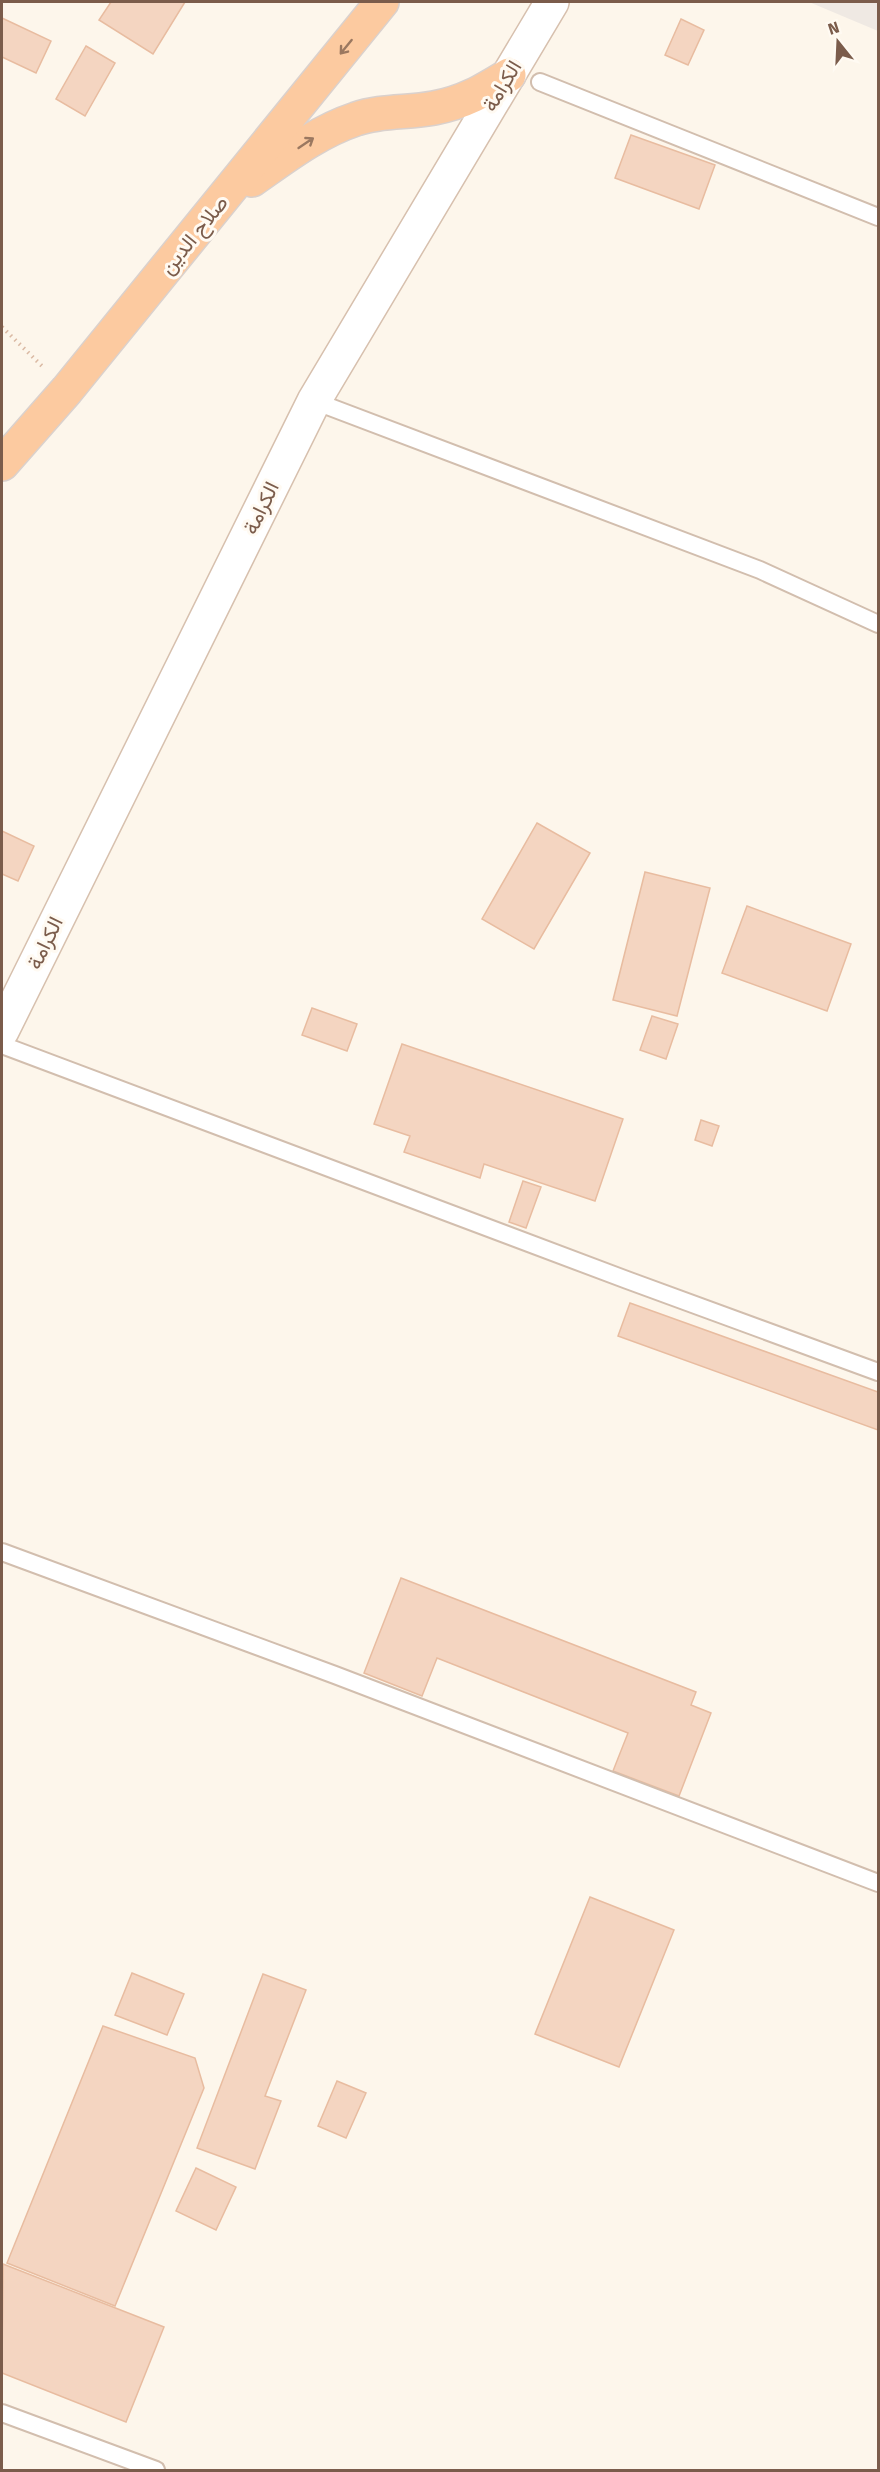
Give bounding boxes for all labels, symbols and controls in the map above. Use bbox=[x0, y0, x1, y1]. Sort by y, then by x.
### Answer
north arrow bbox=[808, 12, 868, 72]
text: N bbox=[826, 18, 841, 39]
one-way arrow bbox=[339, 39, 352, 55]
street label: الكرامة bbox=[477, 56, 527, 116]
one-way arrow bbox=[298, 137, 314, 149]
street label: صلاح الدين bbox=[154, 190, 235, 280]
street label: الكرامة bbox=[237, 477, 285, 539]
street label: الكرامة bbox=[21, 912, 69, 974]

